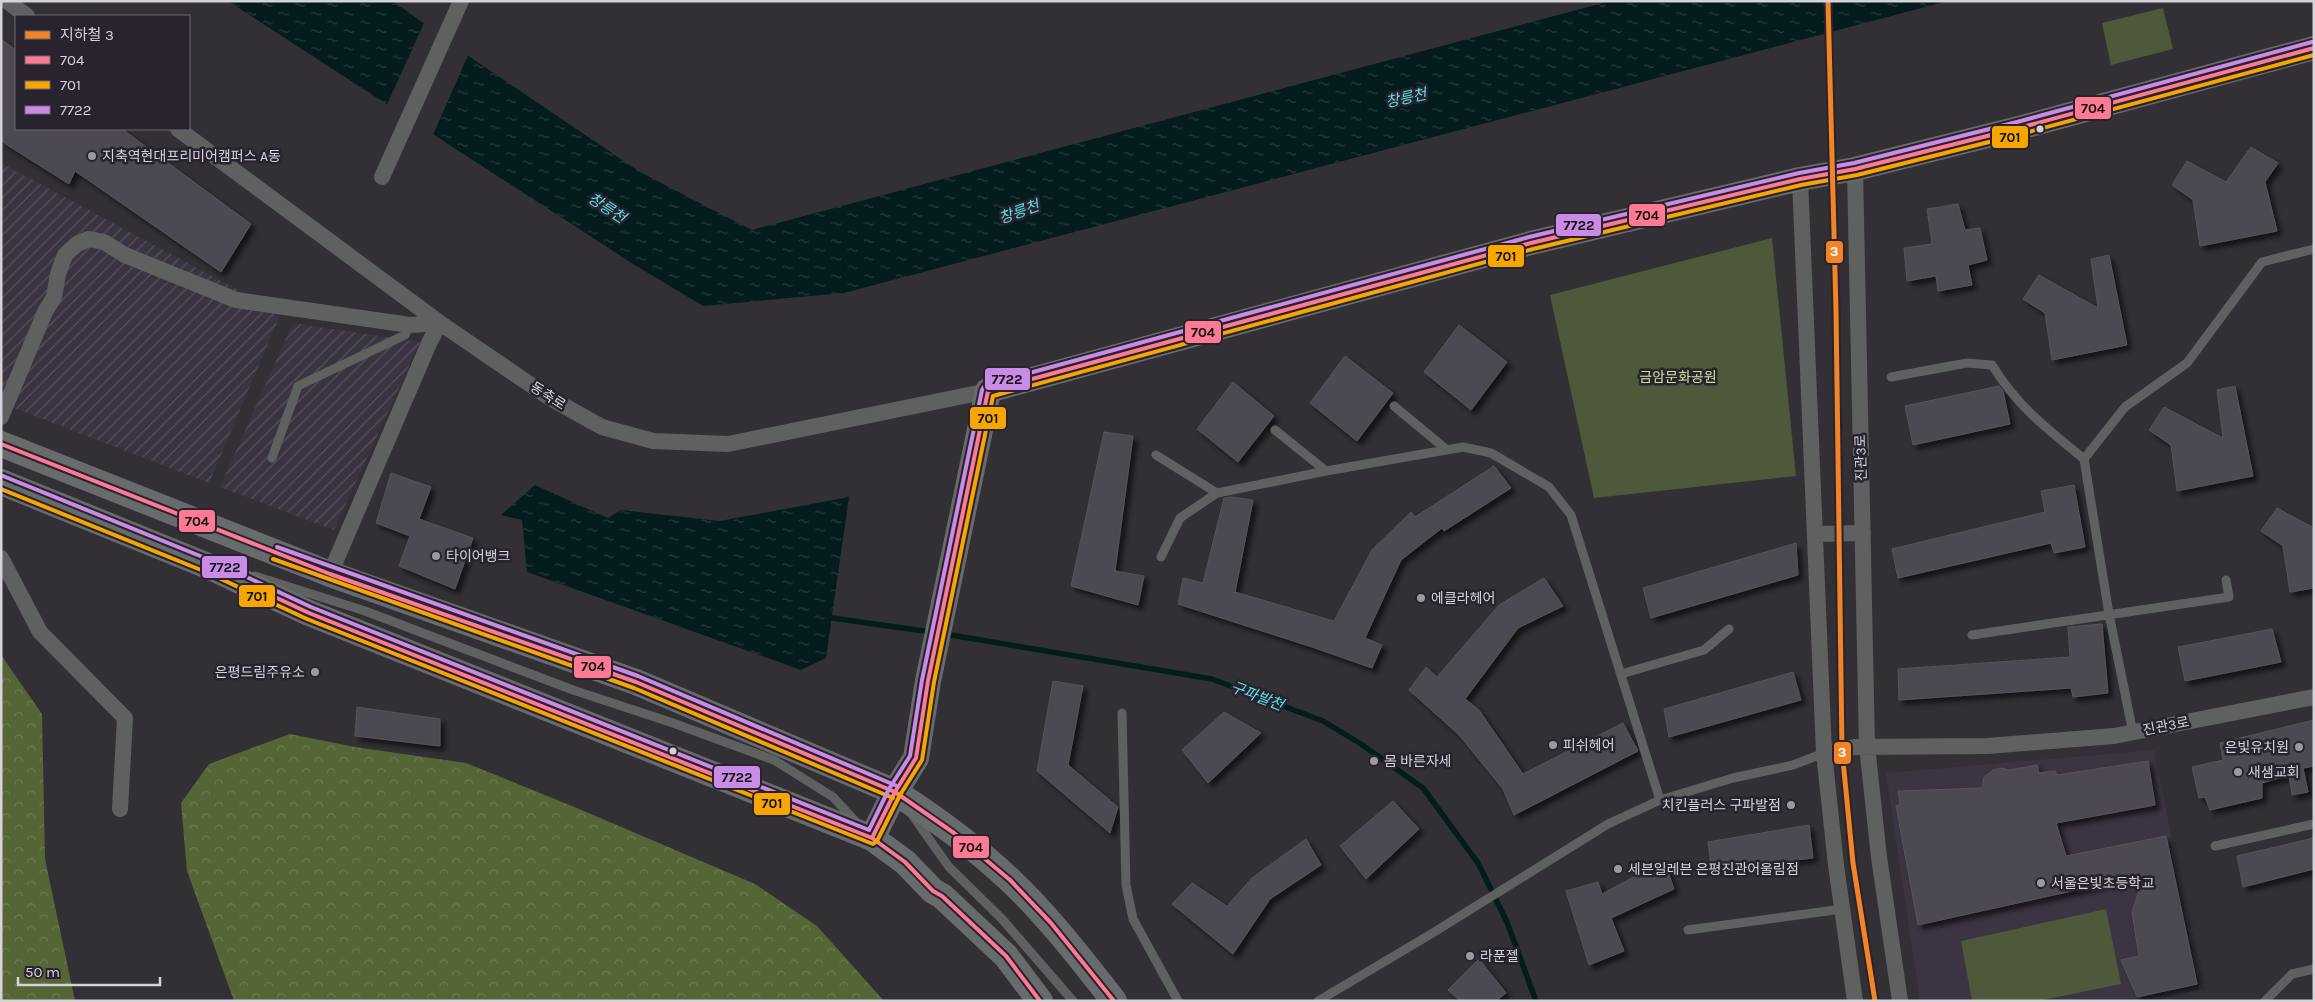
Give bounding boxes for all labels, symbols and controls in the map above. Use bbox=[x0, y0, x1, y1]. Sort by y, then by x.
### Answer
legend bbox=[15, 15, 190, 130]
text: 지하철 3 bbox=[60, 26, 114, 44]
text: 704 bbox=[60, 51, 85, 69]
text: 701 bbox=[60, 76, 81, 94]
water label: 창릉천 bbox=[1384, 84, 1430, 111]
line badge: 704 bbox=[2074, 96, 2112, 120]
text: 704 bbox=[2081, 100, 2106, 117]
text: 7722 bbox=[60, 101, 91, 119]
unlabelled marker bbox=[2035, 124, 2045, 134]
line badge: 701 bbox=[1991, 125, 2029, 149]
text: 701 bbox=[2000, 129, 2020, 146]
place label: 지축역현대프리미어캠퍼스 A동 bbox=[102, 148, 281, 165]
marker: 지축역현대프리미어캠퍼스 A동 bbox=[86, 150, 98, 162]
water label: 창릉천 bbox=[585, 189, 631, 228]
water label: 창릉천 bbox=[996, 196, 1044, 228]
line badge: 704 bbox=[1628, 203, 1666, 227]
text: 704 bbox=[1635, 207, 1660, 224]
line badge: 7722 bbox=[1555, 213, 1602, 237]
text: 7722 bbox=[1564, 217, 1594, 234]
line badge: 3 bbox=[1825, 240, 1844, 264]
text: 3 bbox=[1830, 243, 1838, 260]
line badge: 701 bbox=[1487, 244, 1525, 268]
text: 701 bbox=[1496, 248, 1516, 265]
line badge: 704 bbox=[1184, 320, 1222, 344]
text: 704 bbox=[1191, 324, 1216, 341]
line badge: 7722 bbox=[984, 367, 1031, 391]
park label: 금암문화공원 bbox=[1639, 369, 1717, 386]
text: 7722 bbox=[992, 371, 1022, 388]
street label: 동축로 bbox=[527, 379, 569, 414]
line badge: 701 bbox=[969, 406, 1007, 430]
text: 701 bbox=[978, 410, 998, 427]
street label: 진관3로 bbox=[1852, 434, 1870, 482]
line badge: 704 bbox=[178, 509, 216, 533]
text: 704 bbox=[185, 513, 210, 530]
place label: 타이어뱅크 bbox=[446, 548, 511, 565]
marker: 타이어뱅크 bbox=[430, 550, 442, 562]
line badge: 7722 bbox=[201, 555, 248, 579]
text: 7722 bbox=[210, 559, 240, 576]
line badge: 701 bbox=[238, 584, 276, 608]
text: 701 bbox=[247, 588, 267, 605]
place label: 에클라헤어 bbox=[1431, 590, 1495, 607]
marker: 에클라헤어 bbox=[1415, 592, 1427, 604]
line badge: 704 bbox=[573, 655, 612, 679]
text: 704 bbox=[581, 658, 606, 675]
place label: 은평드림주유소 bbox=[215, 664, 305, 681]
marker: 은평드림주유소 bbox=[309, 666, 321, 678]
water label: 구파발천 bbox=[1228, 678, 1288, 715]
street label: 진관3로 bbox=[2141, 713, 2191, 739]
place label: 피쉬헤어 bbox=[1563, 737, 1615, 754]
marker: 피쉬헤어 bbox=[1547, 739, 1559, 751]
place label: 은빛유치원 bbox=[2225, 739, 2289, 756]
line badge: 3 bbox=[1833, 741, 1852, 765]
marker: 은빛유치원 bbox=[2293, 741, 2305, 753]
text: 3 bbox=[1838, 744, 1846, 761]
unlabelled marker bbox=[668, 746, 678, 756]
place label: 몸 바른자세 bbox=[1384, 753, 1452, 770]
marker: 몸 바른자세 bbox=[1368, 755, 1380, 767]
place label: 새샘교회 bbox=[2248, 764, 2300, 781]
line badge: 7722 bbox=[713, 765, 761, 789]
marker: 새샘교회 bbox=[2232, 766, 2244, 778]
text: 7722 bbox=[722, 769, 752, 786]
line badge: 701 bbox=[753, 792, 791, 816]
text: 701 bbox=[762, 795, 782, 812]
place label: 치킨플러스 구파발점 bbox=[1662, 797, 1781, 814]
marker: 치킨플러스 구파발점 bbox=[1785, 799, 1797, 811]
line badge: 704 bbox=[952, 835, 990, 859]
text: 704 bbox=[959, 839, 984, 856]
place label: 세븐일레븐 은평진관어울림점 bbox=[1628, 861, 1799, 878]
marker: 세븐일레븐 은평진관어울림점 bbox=[1612, 863, 1624, 875]
place label: 서울은빛초등학교 bbox=[2051, 875, 2154, 892]
marker: 서울은빛초등학교 bbox=[2035, 877, 2047, 889]
place label: 라푼젤 bbox=[1480, 948, 1519, 965]
marker: 라푼젤 bbox=[1464, 950, 1476, 962]
scale bar bbox=[18, 954, 160, 986]
text: 50 m bbox=[25, 963, 60, 981]

